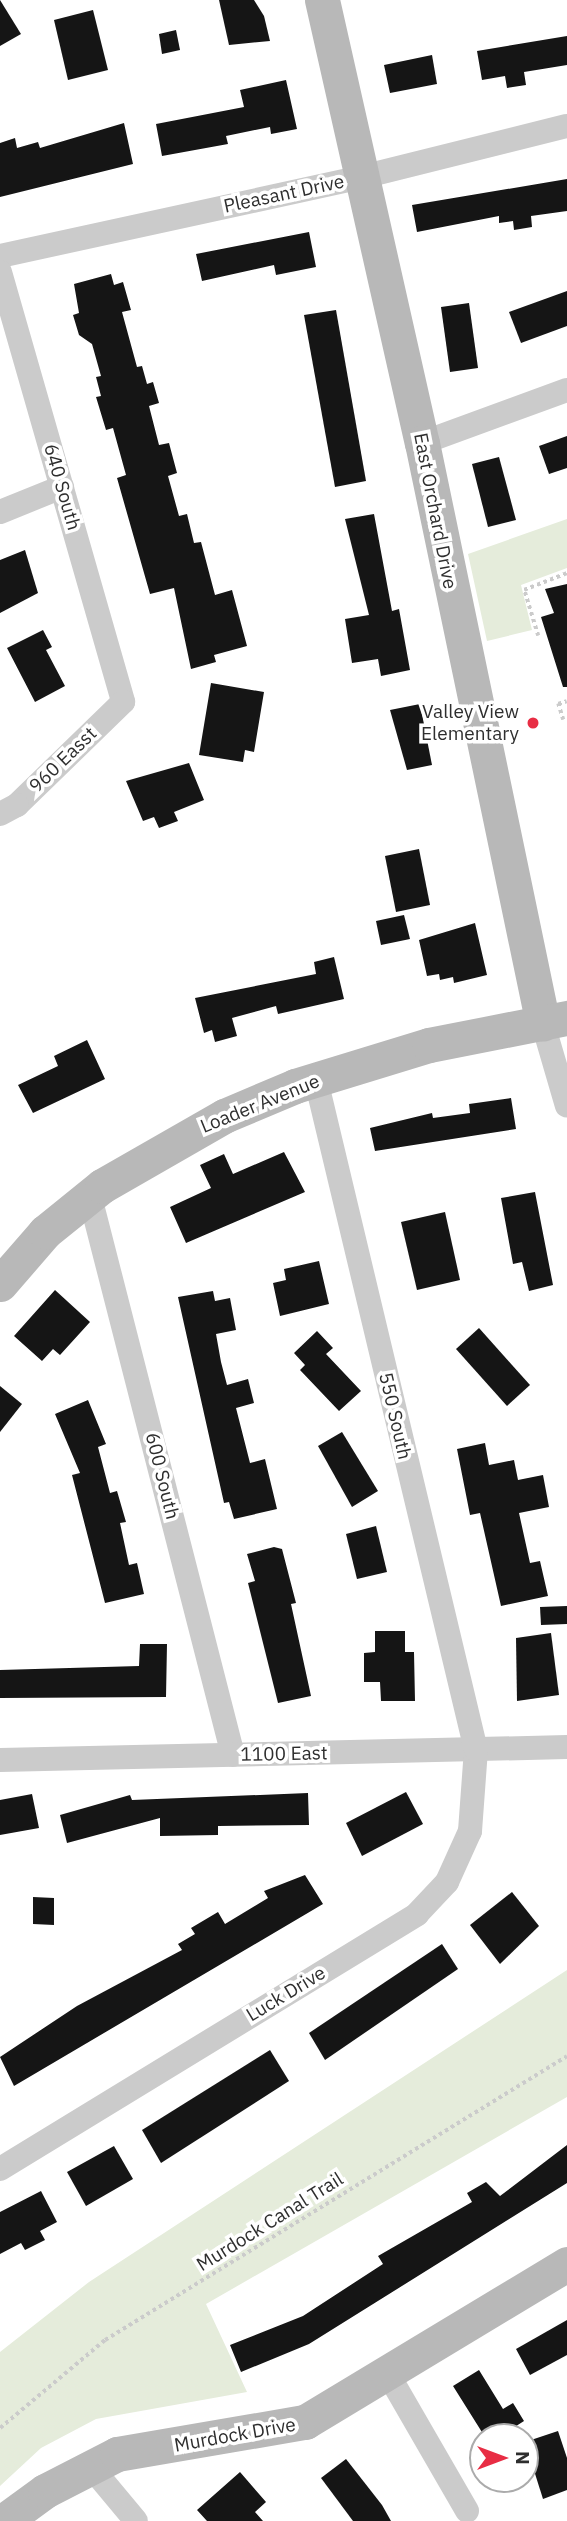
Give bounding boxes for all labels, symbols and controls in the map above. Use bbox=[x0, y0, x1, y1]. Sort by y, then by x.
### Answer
street label: Pleasant Drive bbox=[222, 170, 346, 218]
street label: East Orchard Drive bbox=[409, 431, 461, 591]
street label: 640 South bbox=[39, 441, 85, 533]
place label: Valley View Elementary bbox=[421, 701, 519, 745]
marker: Valley View Elementary bbox=[525, 715, 541, 731]
street label: 960 Easst bbox=[25, 722, 101, 798]
street label: Loader Avenue bbox=[197, 1070, 323, 1138]
street label: 550 South bbox=[374, 1370, 416, 1462]
street label: 600 South bbox=[140, 1430, 184, 1522]
street label: 1100 East bbox=[240, 1742, 328, 1766]
street label: Luck Drive bbox=[242, 1961, 330, 2027]
street label: Murdock Canal Trail bbox=[193, 2168, 347, 2276]
street label: Murdock Drive bbox=[173, 2413, 297, 2457]
north arrow bbox=[469, 2423, 539, 2493]
text: N bbox=[511, 2451, 535, 2465]

